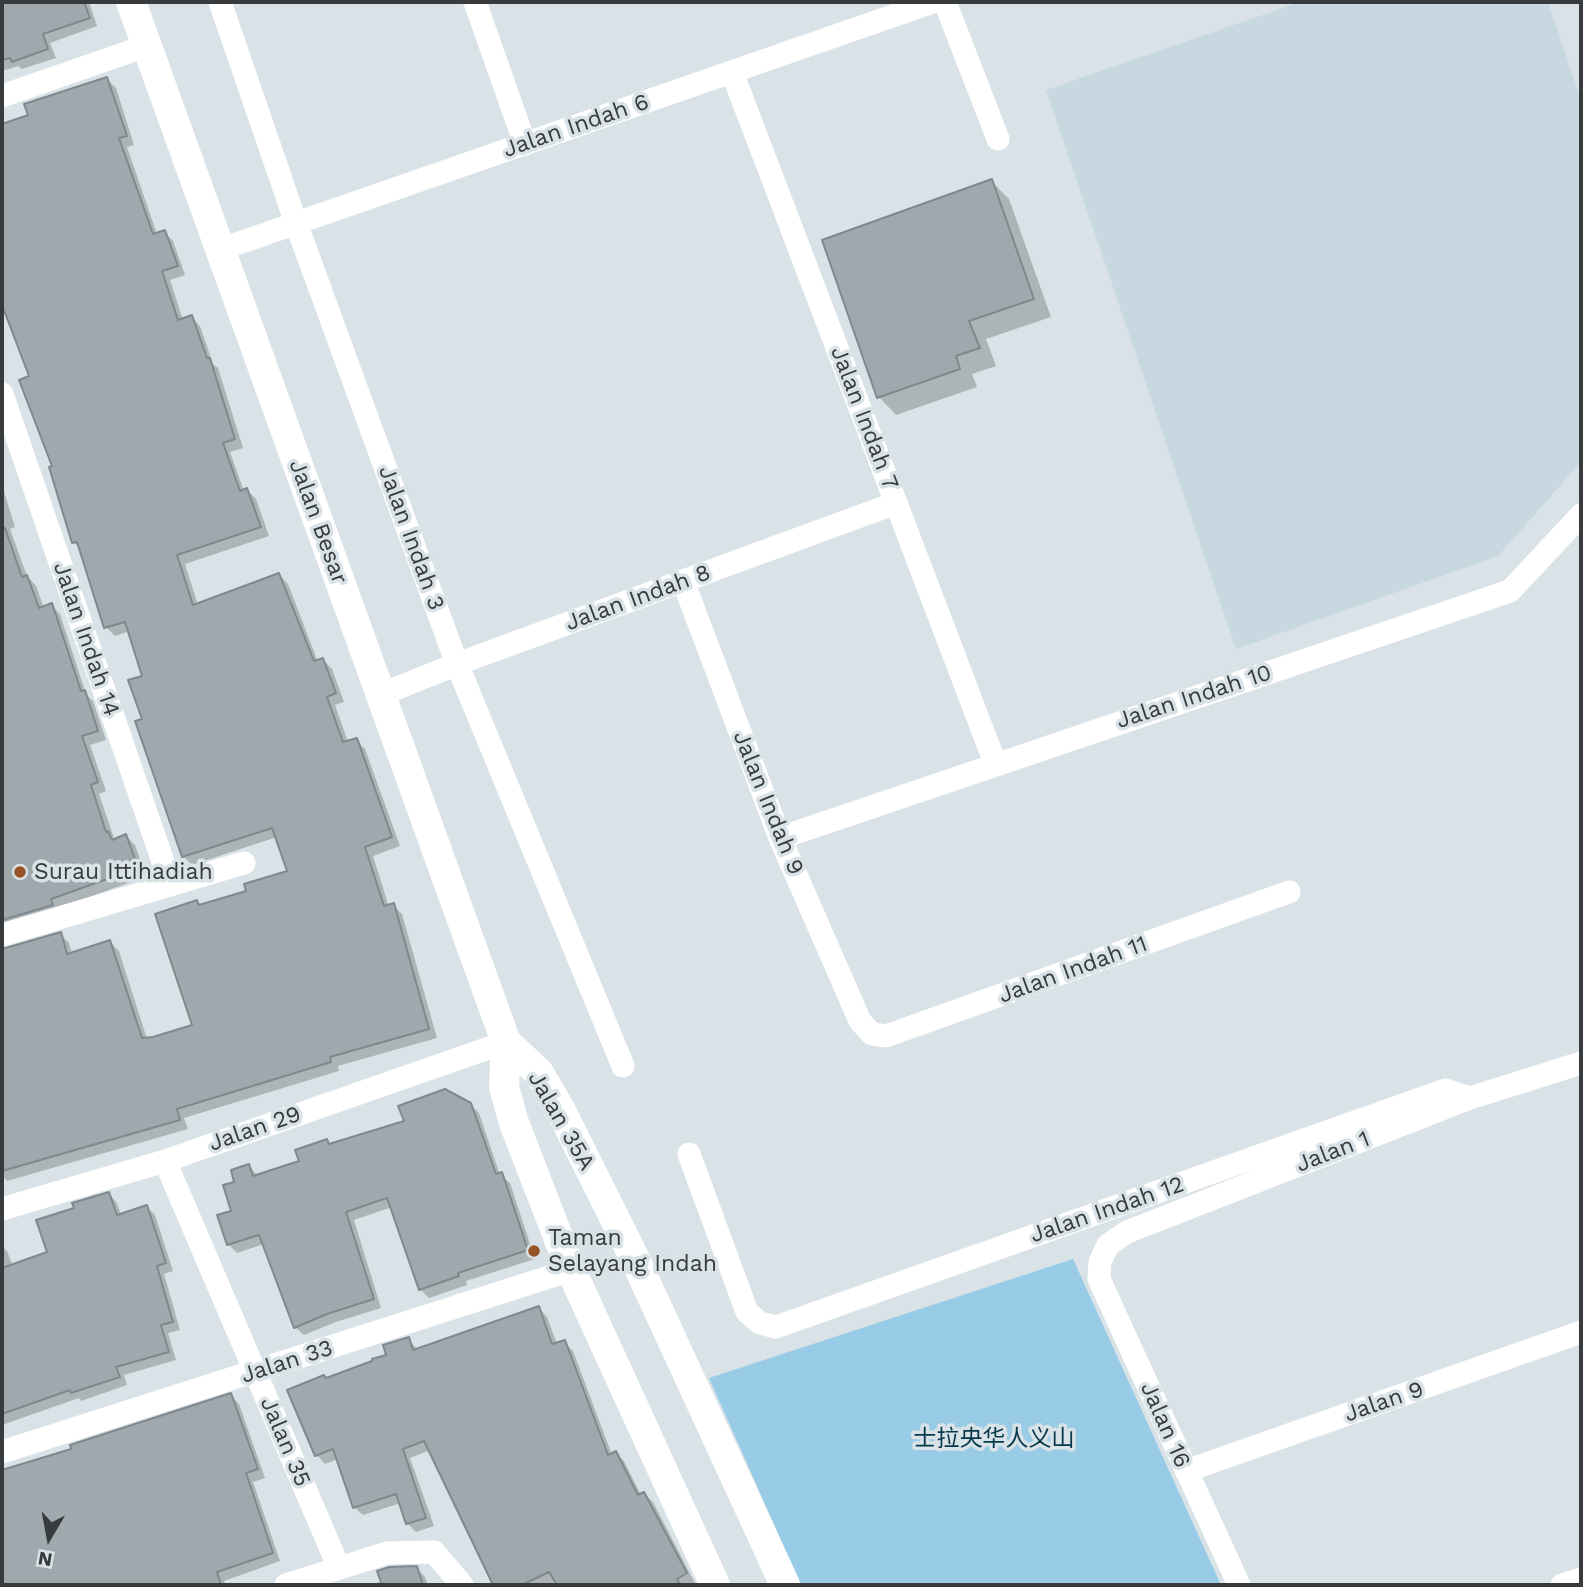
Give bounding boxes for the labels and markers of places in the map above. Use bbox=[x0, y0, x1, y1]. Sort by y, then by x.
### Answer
place label: Surau Ittihadiah bbox=[34, 858, 213, 886]
marker: Surau Ittihadiah bbox=[12, 864, 28, 880]
place label: Taman Selayang Indah bbox=[548, 1224, 717, 1278]
marker: Taman Selayang Indah bbox=[526, 1243, 542, 1259]

